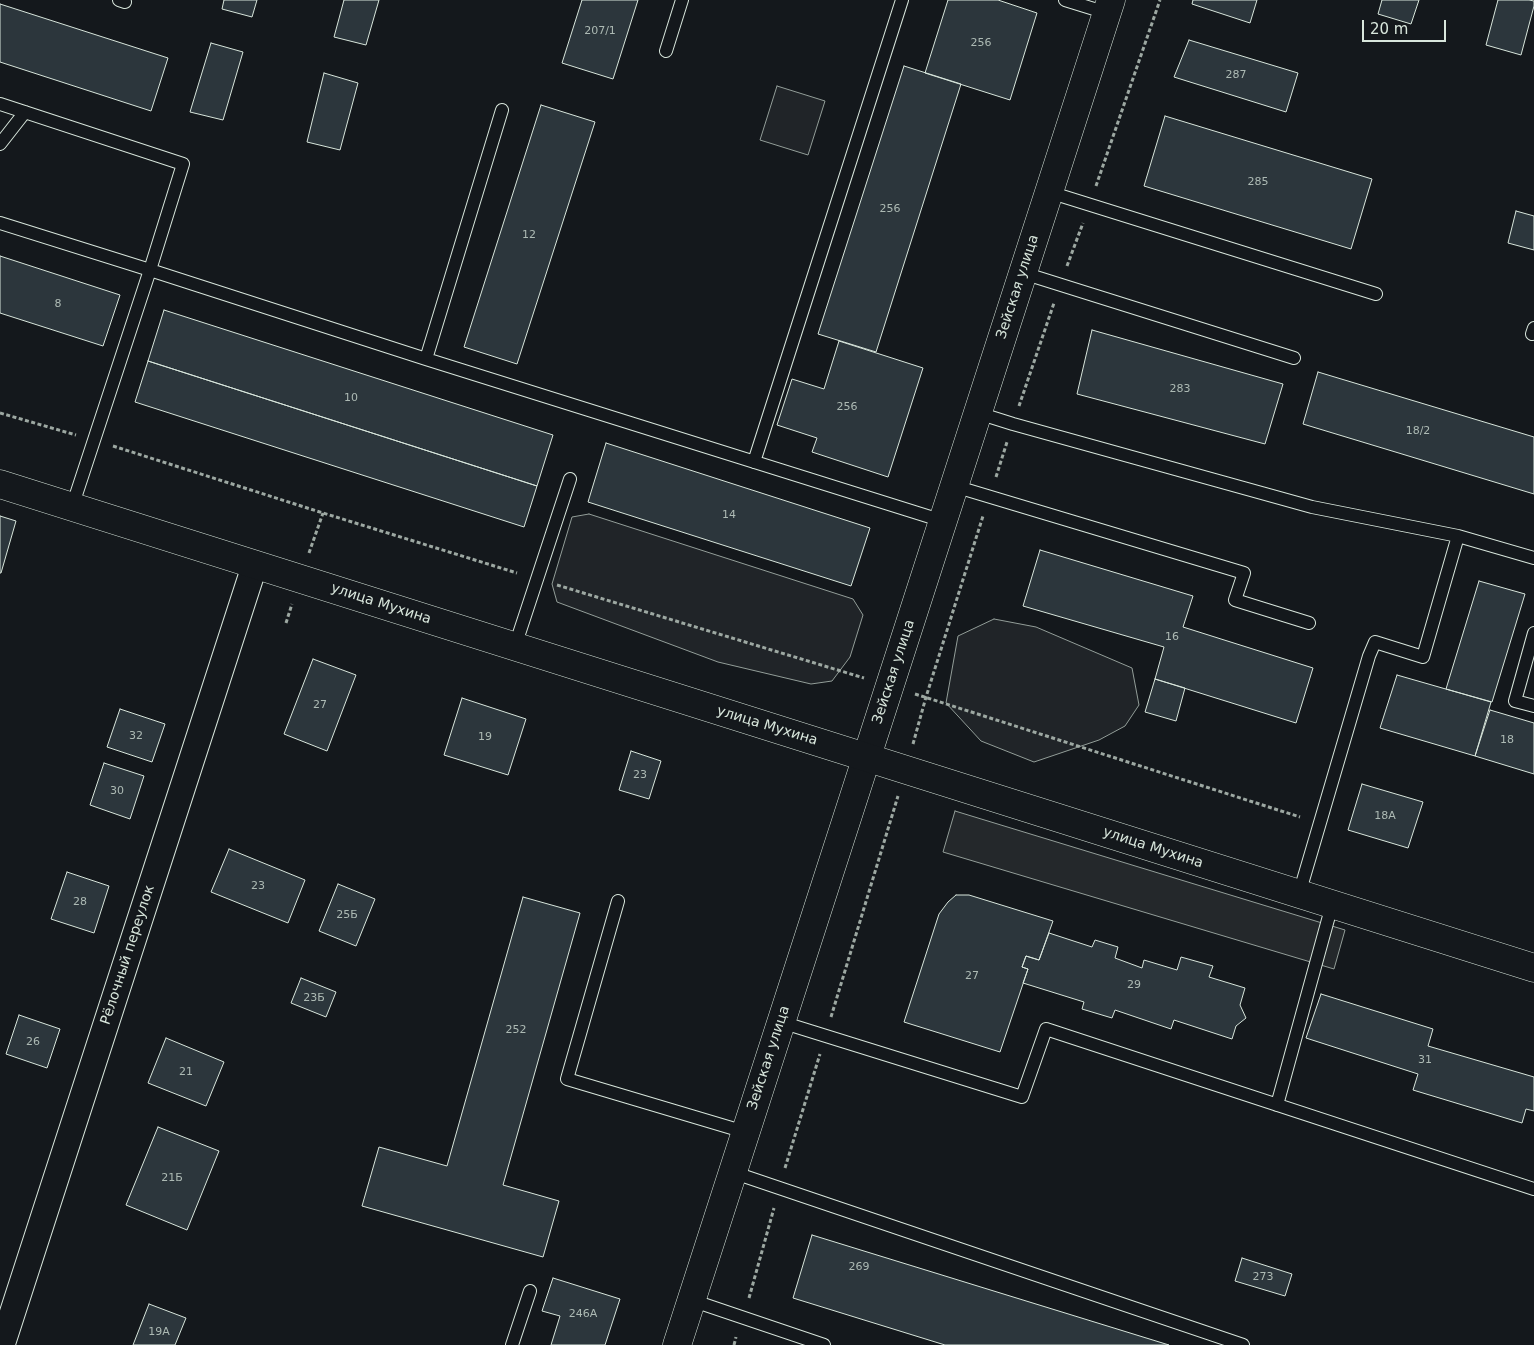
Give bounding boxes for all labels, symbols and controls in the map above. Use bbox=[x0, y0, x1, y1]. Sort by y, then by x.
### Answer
scale bar bbox=[1364, 10, 1448, 42]
text: 20 m bbox=[1370, 20, 1408, 38]
house number: 207/1 bbox=[584, 24, 616, 38]
house number: 256 bbox=[971, 36, 991, 50]
house number: 287 bbox=[1226, 68, 1246, 82]
house number: 285 bbox=[1248, 175, 1268, 189]
house number: 256 bbox=[880, 202, 900, 216]
house number: 12 bbox=[522, 228, 536, 242]
street label: Зейская улица bbox=[993, 233, 1043, 341]
house number: 8 bbox=[55, 297, 61, 311]
house number: 283 bbox=[1170, 382, 1190, 396]
house number: 10 bbox=[344, 391, 358, 405]
house number: 256 bbox=[837, 400, 857, 414]
house number: 18/2 bbox=[1406, 424, 1430, 438]
house number: 14 bbox=[722, 508, 736, 522]
street label: улица Мухина bbox=[329, 580, 433, 628]
street label: Зейская улица bbox=[869, 618, 919, 726]
house number: 16 bbox=[1165, 630, 1179, 644]
house number: 27 bbox=[313, 698, 327, 712]
street label: улица Мухина bbox=[715, 703, 819, 749]
house number: 32 bbox=[129, 729, 143, 743]
house number: 19 bbox=[478, 730, 492, 744]
house number: 18 bbox=[1500, 733, 1514, 747]
house number: 23 bbox=[633, 768, 647, 782]
house number: 30 bbox=[110, 784, 124, 798]
house number: 18А bbox=[1374, 809, 1396, 823]
street label: улица Мухина bbox=[1101, 824, 1205, 872]
house number: 23 bbox=[251, 879, 265, 893]
street label: Рёлочный переулок bbox=[97, 883, 159, 1027]
house number: 28 bbox=[73, 895, 87, 909]
house number: 25Б bbox=[336, 908, 358, 922]
house number: 27 bbox=[965, 969, 979, 983]
house number: 29 bbox=[1127, 978, 1141, 992]
house number: 23Б bbox=[303, 991, 325, 1005]
street label: Зейская улица bbox=[744, 1004, 794, 1112]
house number: 252 bbox=[506, 1023, 526, 1037]
house number: 26 bbox=[26, 1035, 40, 1049]
house number: 31 bbox=[1418, 1053, 1432, 1067]
house number: 21 bbox=[179, 1065, 193, 1079]
house number: 21Б bbox=[161, 1171, 183, 1185]
house number: 269 bbox=[849, 1260, 869, 1274]
house number: 273 bbox=[1253, 1270, 1273, 1284]
house number: 246А bbox=[569, 1307, 597, 1321]
house number: 19А bbox=[148, 1325, 170, 1339]

